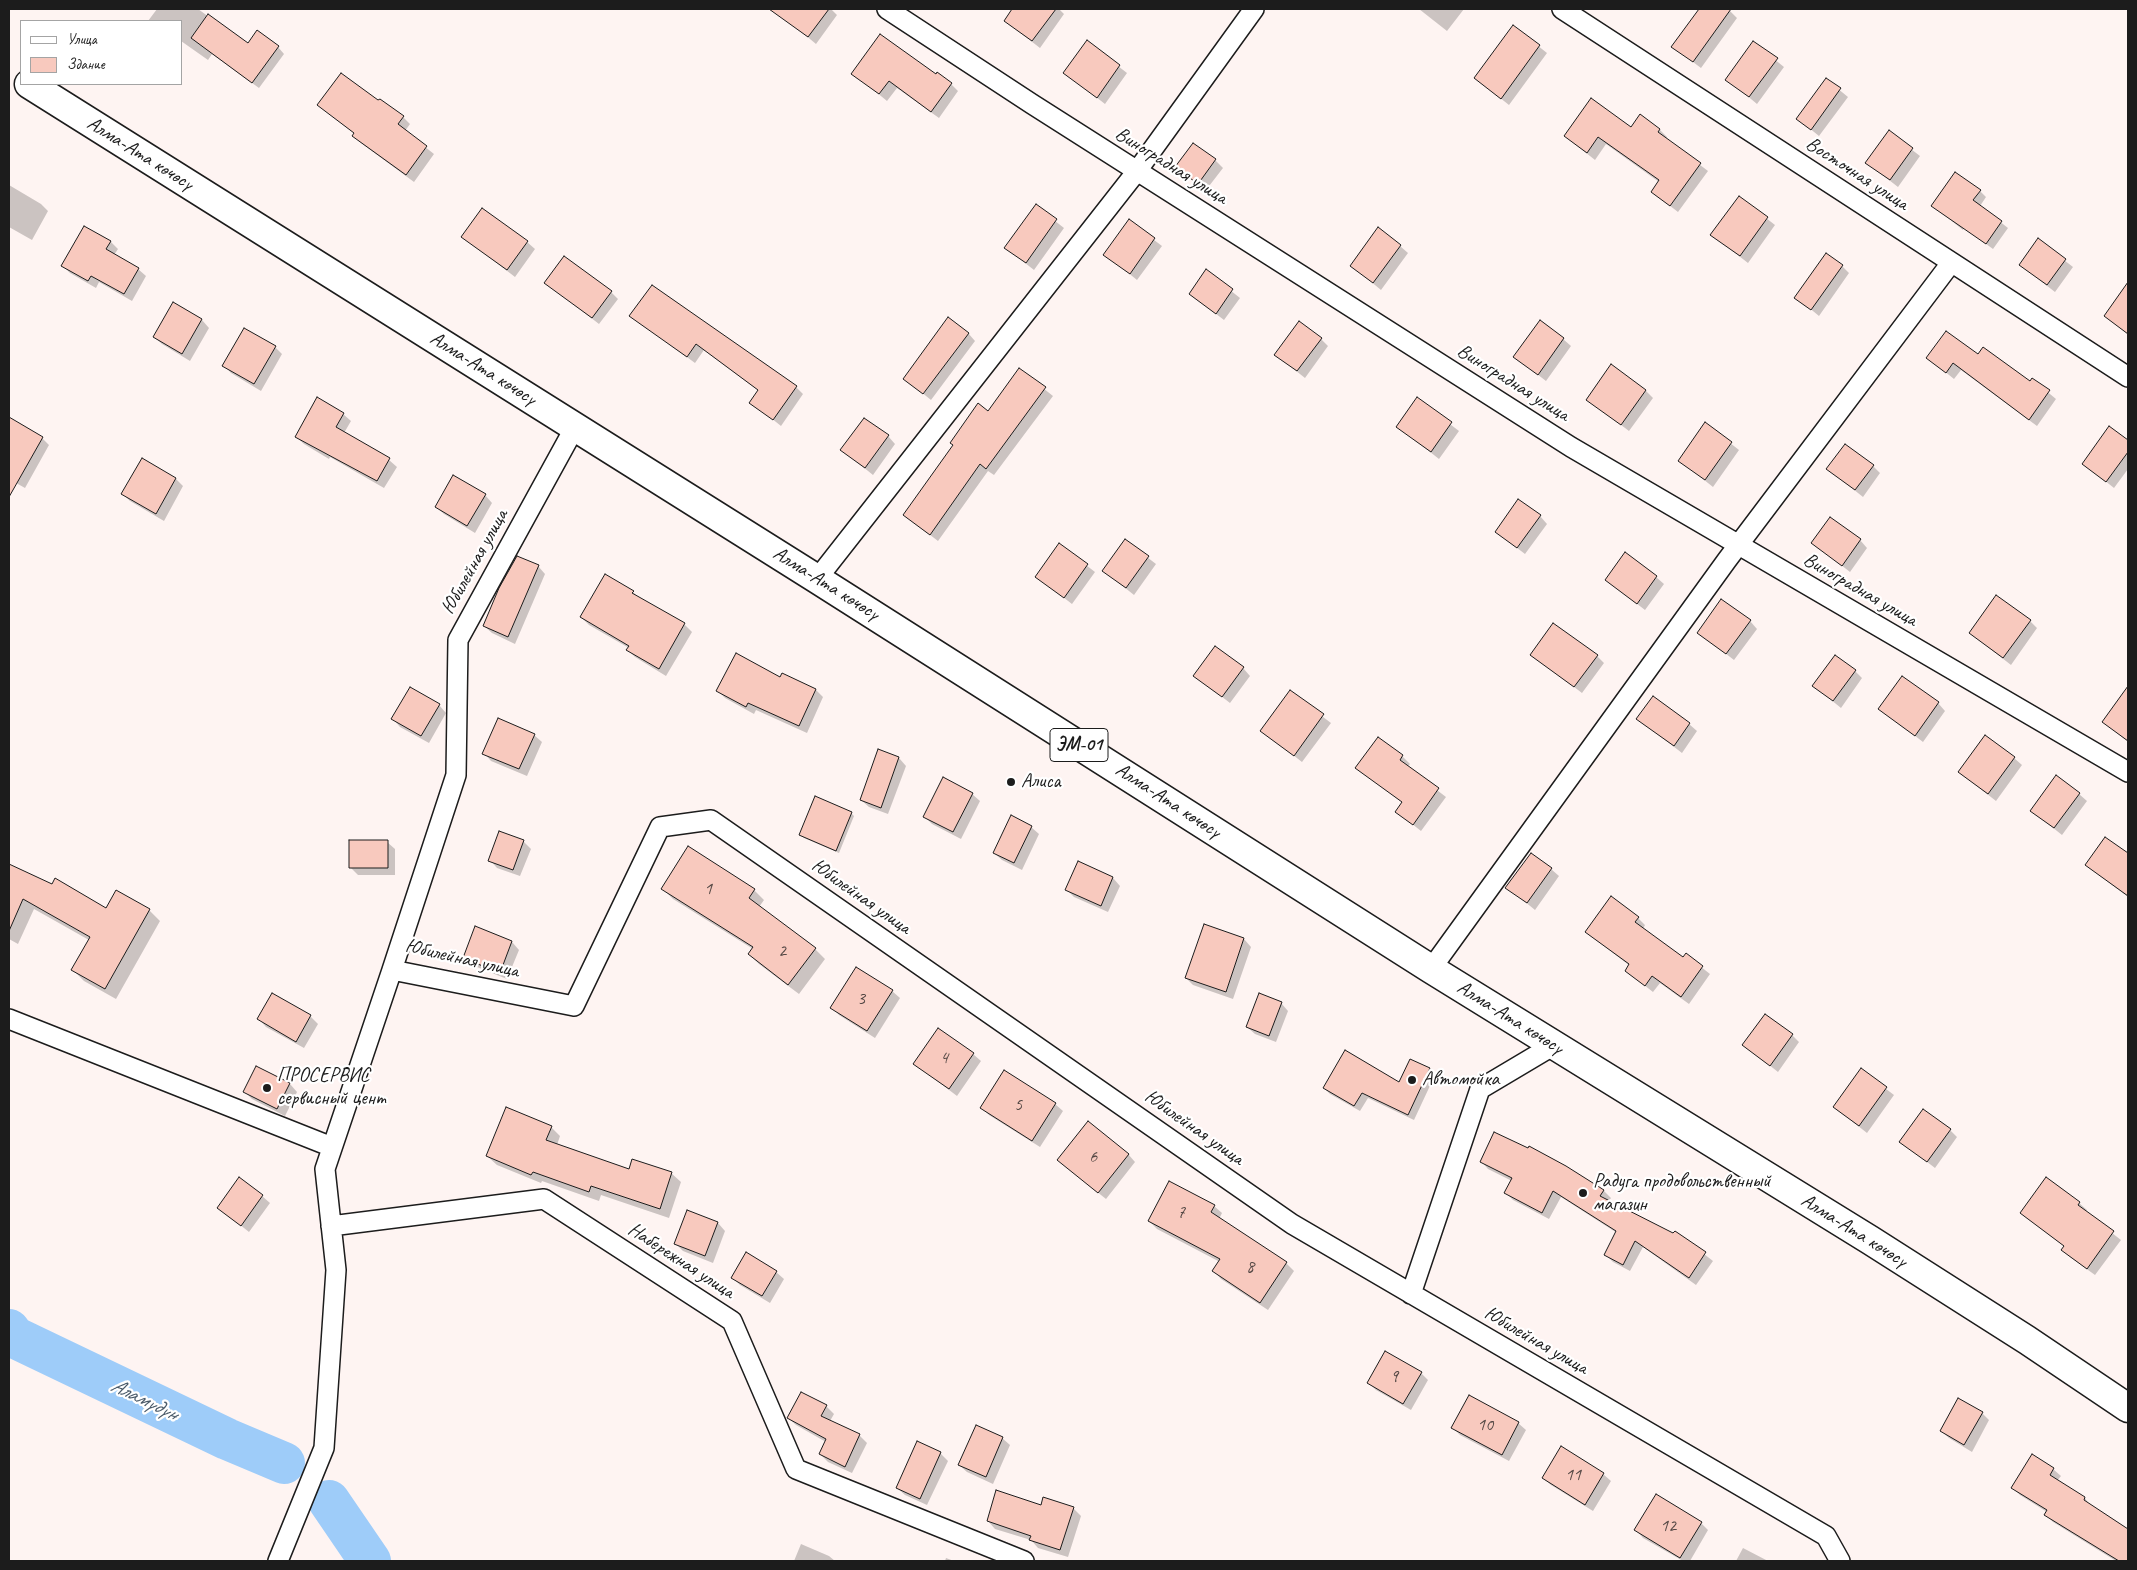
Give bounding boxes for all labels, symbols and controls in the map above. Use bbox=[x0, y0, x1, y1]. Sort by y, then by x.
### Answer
legend bbox=[20, 20, 182, 85]
text: Улица bbox=[67, 30, 97, 49]
text: Здание bbox=[67, 55, 105, 74]
street label: Алма-Ата көчөсү bbox=[82, 112, 198, 196]
street label: Виноградная улица bbox=[1111, 122, 1231, 210]
street label: Восточная улица bbox=[1801, 132, 1913, 216]
street label: Алма-Ата көчөсү bbox=[425, 327, 541, 411]
street label: Виноградная улица bbox=[1453, 339, 1573, 427]
street label: Юбилейная улица bbox=[436, 506, 514, 618]
street label: Алма-Ата көчөсү bbox=[768, 542, 884, 626]
street label: Виноградная улица bbox=[1799, 548, 1921, 632]
road number: ЭМ-01 bbox=[1050, 728, 1108, 762]
street label: Алма-Ата көчөсү bbox=[1111, 758, 1225, 844]
place label: Алиса bbox=[1021, 770, 1061, 794]
marker: Алиса bbox=[1005, 776, 1017, 788]
street label: Юбилейная улица bbox=[807, 854, 915, 940]
house number: 1 bbox=[704, 878, 712, 900]
street label: Юбилейная улица bbox=[403, 934, 521, 984]
house number: 2 bbox=[778, 940, 786, 962]
street label: Алма-Ата көчөсү bbox=[1452, 976, 1568, 1060]
house number: 3 bbox=[857, 988, 865, 1010]
house number: 4 bbox=[940, 1047, 948, 1069]
place label: ПРОСЕРВИС сервисный цент bbox=[277, 1064, 386, 1111]
place label: Автомойка bbox=[1422, 1068, 1499, 1092]
marker: Автомойка bbox=[1406, 1074, 1418, 1086]
marker: ПРОСЕРВИС сервисный цент bbox=[261, 1082, 273, 1094]
street label: Юбилейная улица bbox=[1140, 1085, 1248, 1171]
house number: 5 bbox=[1014, 1094, 1022, 1116]
house number: 6 bbox=[1089, 1146, 1097, 1168]
place label: Радуга продовольственный магазин bbox=[1593, 1170, 1771, 1217]
marker: Радуга продовольственный магазин bbox=[1577, 1187, 1589, 1199]
street label: Алма-Ата көчөсү bbox=[1796, 1189, 1912, 1273]
house number: 7 bbox=[1177, 1202, 1185, 1224]
street label: Набережная улица bbox=[623, 1218, 739, 1304]
house number: 8 bbox=[1246, 1256, 1254, 1278]
street label: Юбилейная улица bbox=[1480, 1302, 1592, 1380]
house number: 9 bbox=[1390, 1366, 1398, 1388]
water label: Аламүдүн bbox=[107, 1373, 181, 1427]
house number: 10 bbox=[1477, 1414, 1493, 1436]
house number: 11 bbox=[1565, 1464, 1581, 1486]
house number: 12 bbox=[1660, 1515, 1676, 1537]

